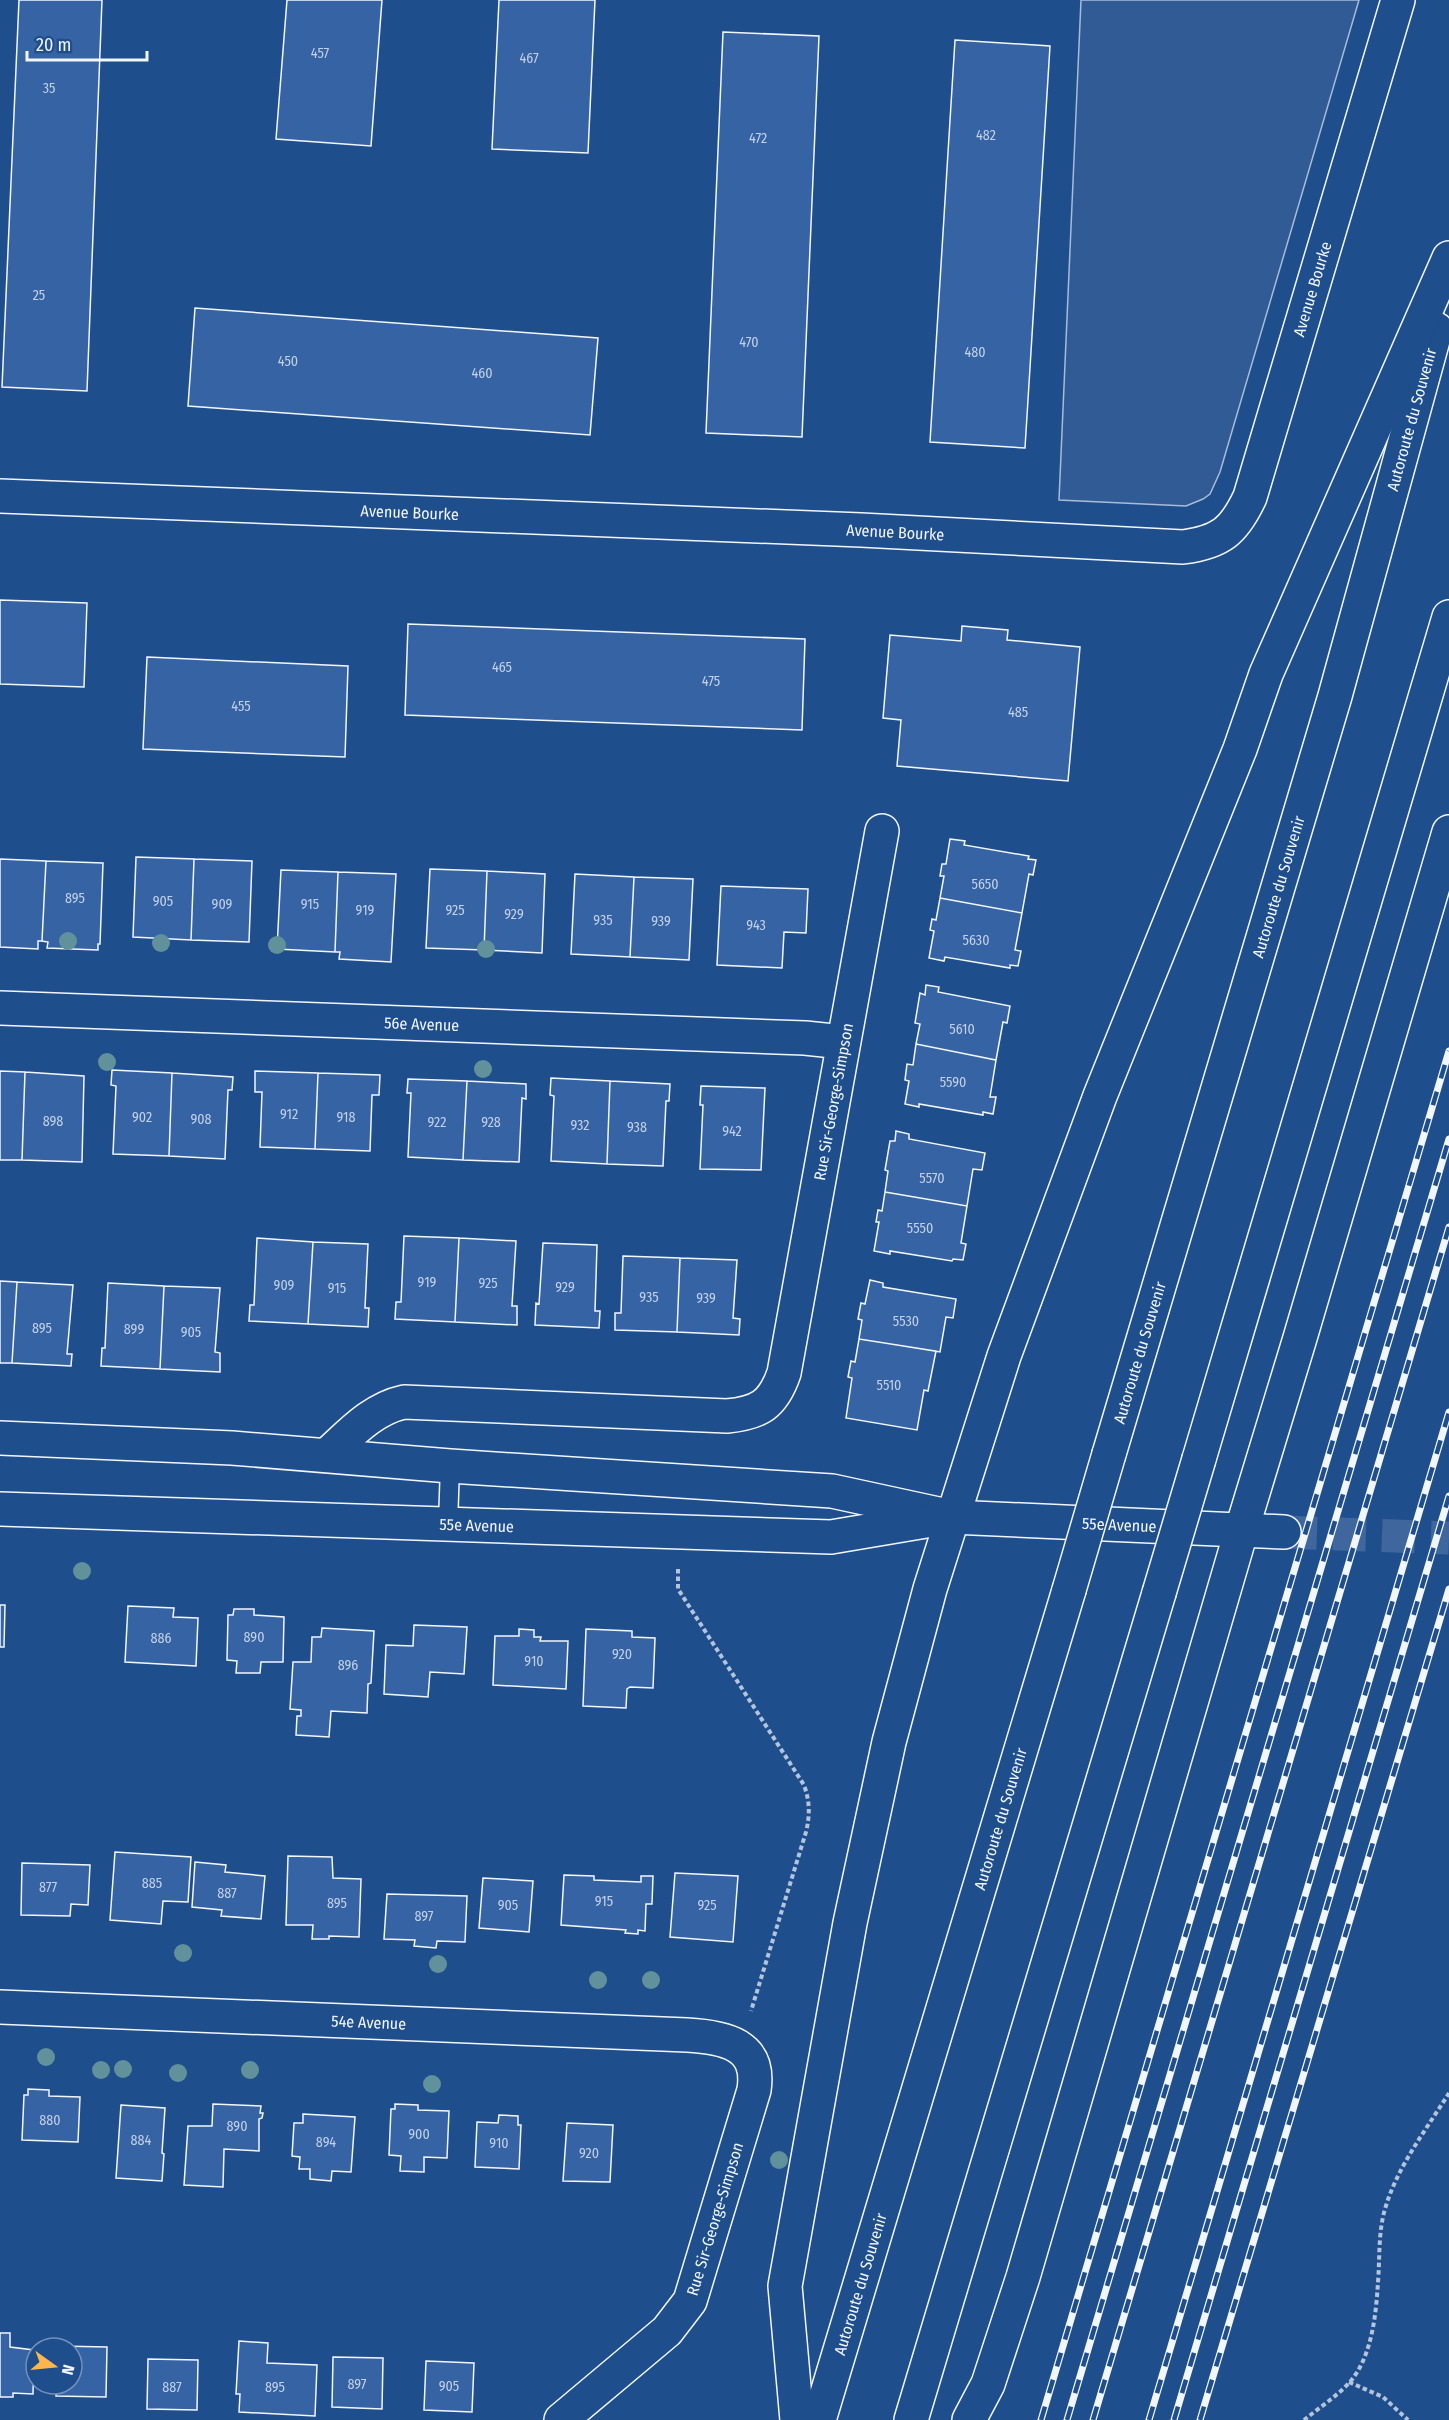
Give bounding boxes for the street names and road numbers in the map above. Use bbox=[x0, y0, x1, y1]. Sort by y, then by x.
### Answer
street label: Avenue Bourke bbox=[1289, 239, 1335, 339]
street label: Autoroute du Souvenir bbox=[1382, 345, 1440, 493]
street label: Avenue Bourke bbox=[360, 501, 459, 524]
street label: Avenue Bourke bbox=[846, 520, 945, 544]
street label: Autoroute du Souvenir bbox=[1248, 813, 1308, 960]
street label: 56e Avenue bbox=[384, 1013, 460, 1035]
street label: Rue Sir-George-Simpson bbox=[810, 1022, 857, 1182]
street label: Autoroute du Souvenir bbox=[1109, 1279, 1170, 1426]
street label: 55e Avenue bbox=[1082, 1513, 1157, 1536]
street label: 55e Avenue bbox=[439, 1514, 514, 1536]
street label: Autoroute du Souvenir bbox=[970, 1745, 1031, 1892]
street label: 54e Avenue bbox=[331, 2011, 407, 2033]
street label: Rue Sir-George-Simpson bbox=[683, 2140, 747, 2298]
street label: Autoroute du Souvenir bbox=[830, 2210, 890, 2357]

